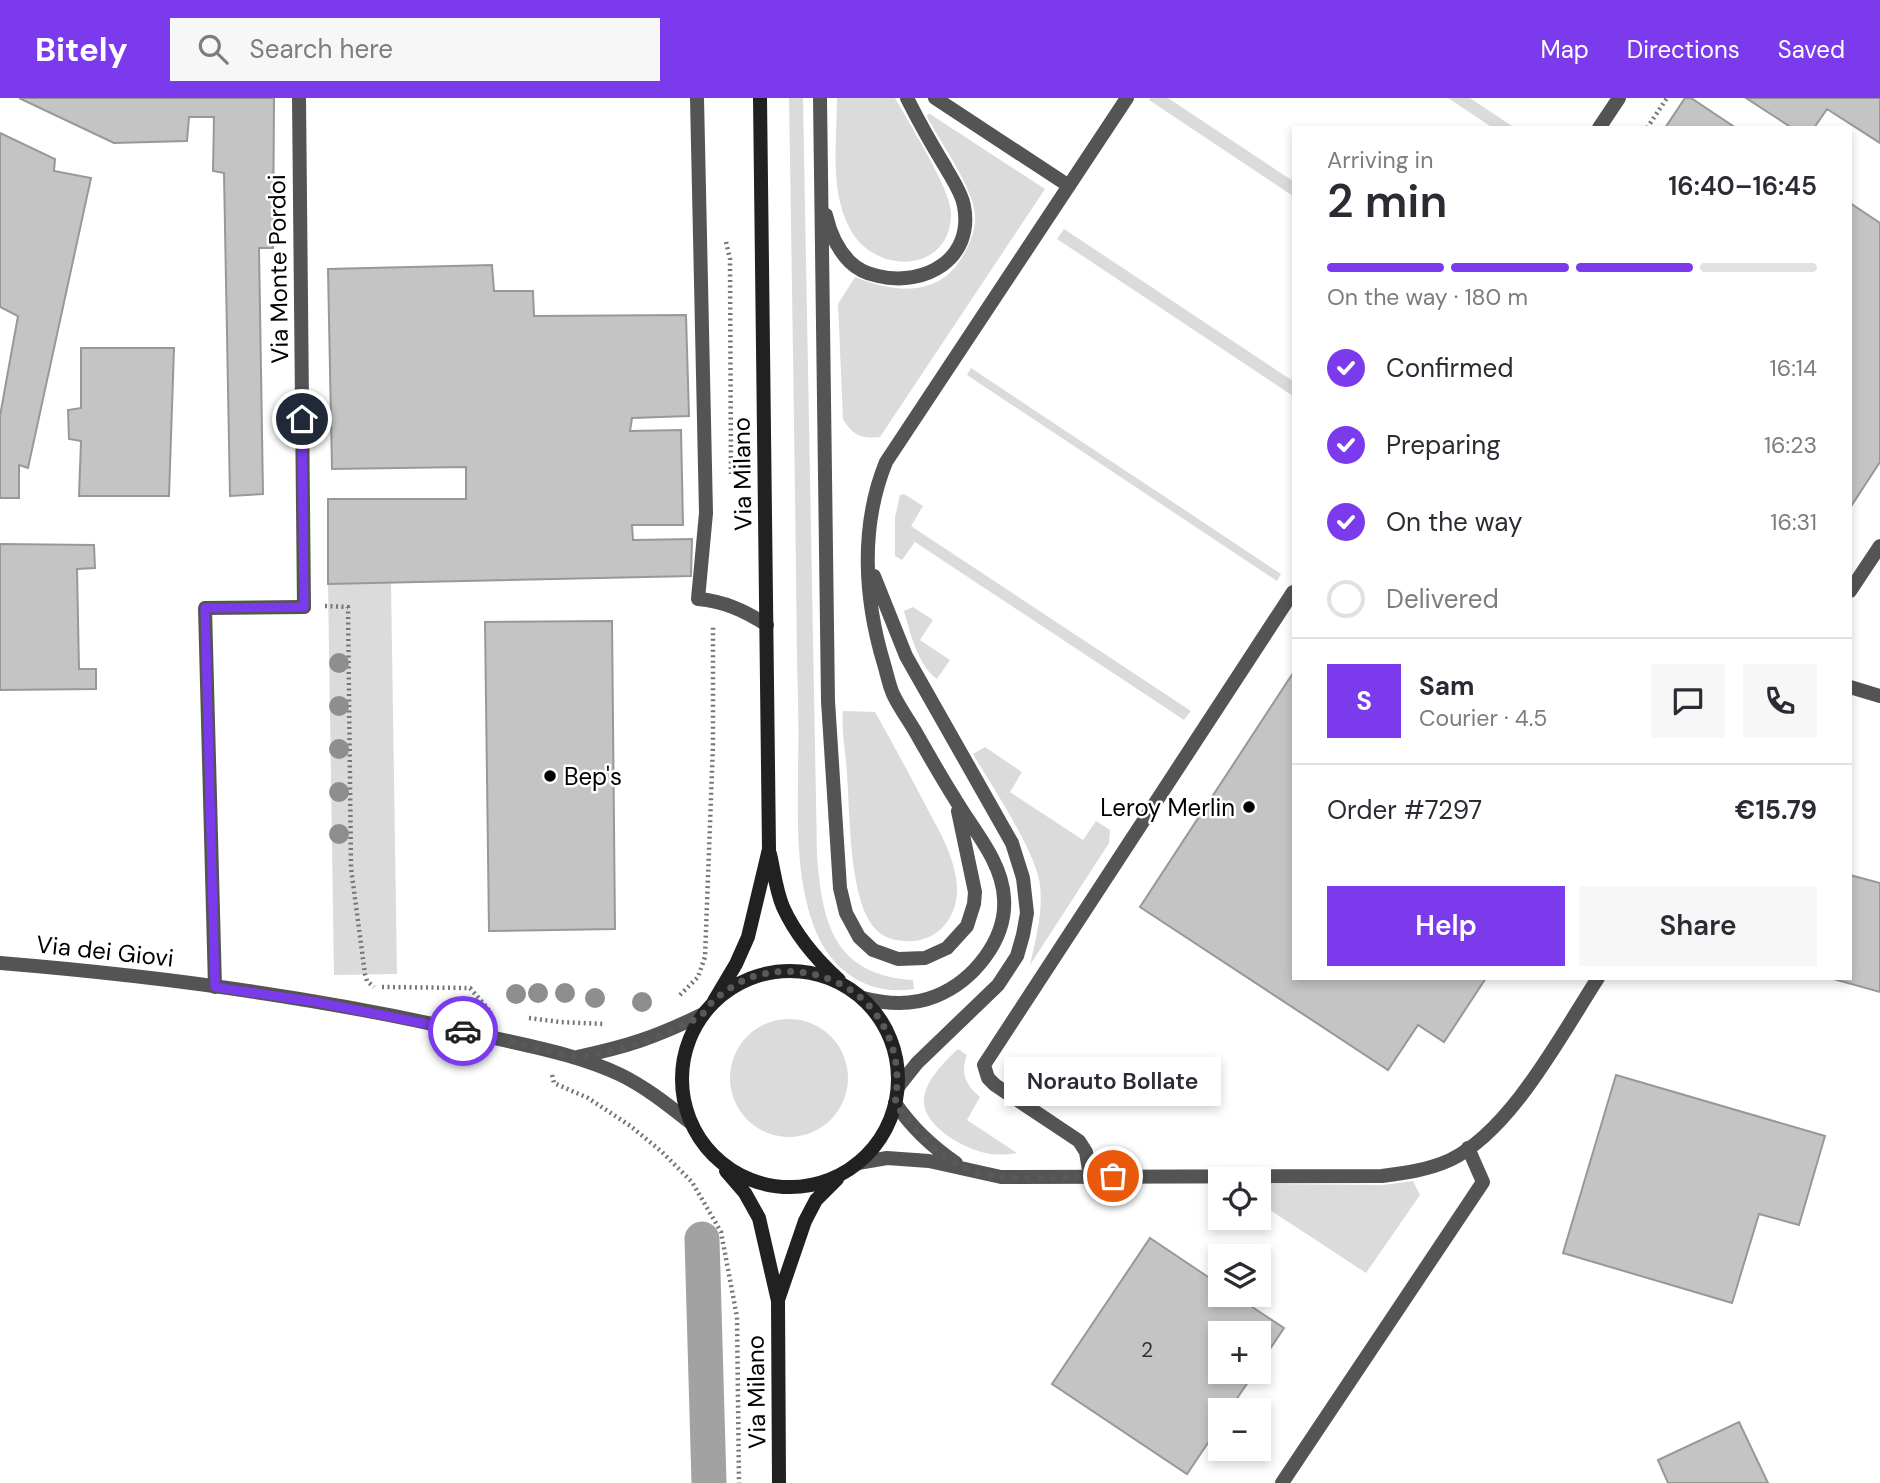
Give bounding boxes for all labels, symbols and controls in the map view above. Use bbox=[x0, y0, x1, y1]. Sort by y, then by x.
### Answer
search box bbox=[170, 18, 660, 81]
text: Bitely bbox=[35, 28, 128, 71]
icon: search bbox=[194, 30, 232, 68]
text: Search here bbox=[250, 32, 393, 66]
text: Map bbox=[1541, 34, 1589, 65]
text: Directions bbox=[1627, 34, 1740, 65]
text: Saved bbox=[1778, 34, 1845, 65]
text: Arriving in bbox=[1327, 145, 1433, 175]
text: 16:40–16:45 bbox=[1668, 169, 1817, 203]
text: 2 min bbox=[1327, 171, 1447, 231]
street label: Via Monte Pordoi bbox=[261, 174, 295, 364]
text: On the way · 180 m bbox=[1327, 282, 1528, 312]
icon: check bbox=[1327, 349, 1365, 387]
text: Confirmed bbox=[1386, 351, 1513, 385]
text: 16:14 bbox=[1770, 353, 1817, 383]
pin bbox=[272, 389, 332, 449]
icon: home bbox=[283, 400, 321, 438]
street label: Via Milano bbox=[726, 417, 758, 531]
icon: check bbox=[1327, 426, 1365, 464]
text: Preparing bbox=[1386, 428, 1501, 462]
text: 16:23 bbox=[1764, 430, 1817, 460]
icon: check bbox=[1327, 503, 1365, 541]
text: On the way bbox=[1386, 505, 1522, 539]
text: 16:31 bbox=[1770, 507, 1817, 537]
text: Delivered bbox=[1386, 582, 1499, 616]
button: chat bbox=[1651, 664, 1725, 738]
button: phone bbox=[1743, 664, 1817, 738]
text: Sam bbox=[1419, 669, 1474, 703]
text: S bbox=[1356, 684, 1372, 718]
text: Courier · 4.5 bbox=[1419, 703, 1547, 733]
place label: Bep's bbox=[564, 761, 622, 792]
marker: Bep's bbox=[542, 768, 558, 784]
place label: Leroy Merlin bbox=[1100, 792, 1235, 823]
text: Order #7297 bbox=[1327, 793, 1482, 827]
text: €15.79 bbox=[1735, 793, 1817, 827]
marker: Leroy Merlin bbox=[1241, 799, 1257, 815]
button: Help bbox=[1327, 886, 1565, 966]
button: Share bbox=[1579, 886, 1817, 966]
street label: Via dei Giovi bbox=[35, 928, 175, 974]
courier bbox=[428, 996, 498, 1066]
icon: car bbox=[444, 1012, 482, 1050]
callout: Norauto Bollate bbox=[1004, 1057, 1222, 1106]
text: Norauto Bollate bbox=[1027, 1066, 1198, 1096]
pin bbox=[1083, 1146, 1143, 1206]
icon: bag bbox=[1094, 1157, 1132, 1195]
map controls bbox=[1208, 1167, 1271, 1461]
button: locate bbox=[1208, 1167, 1271, 1230]
button: layers bbox=[1208, 1244, 1271, 1307]
button: + bbox=[1208, 1321, 1271, 1384]
street label: Via Milano bbox=[740, 1335, 772, 1449]
house number: 2 bbox=[1141, 1336, 1153, 1364]
button: − bbox=[1208, 1398, 1271, 1461]

